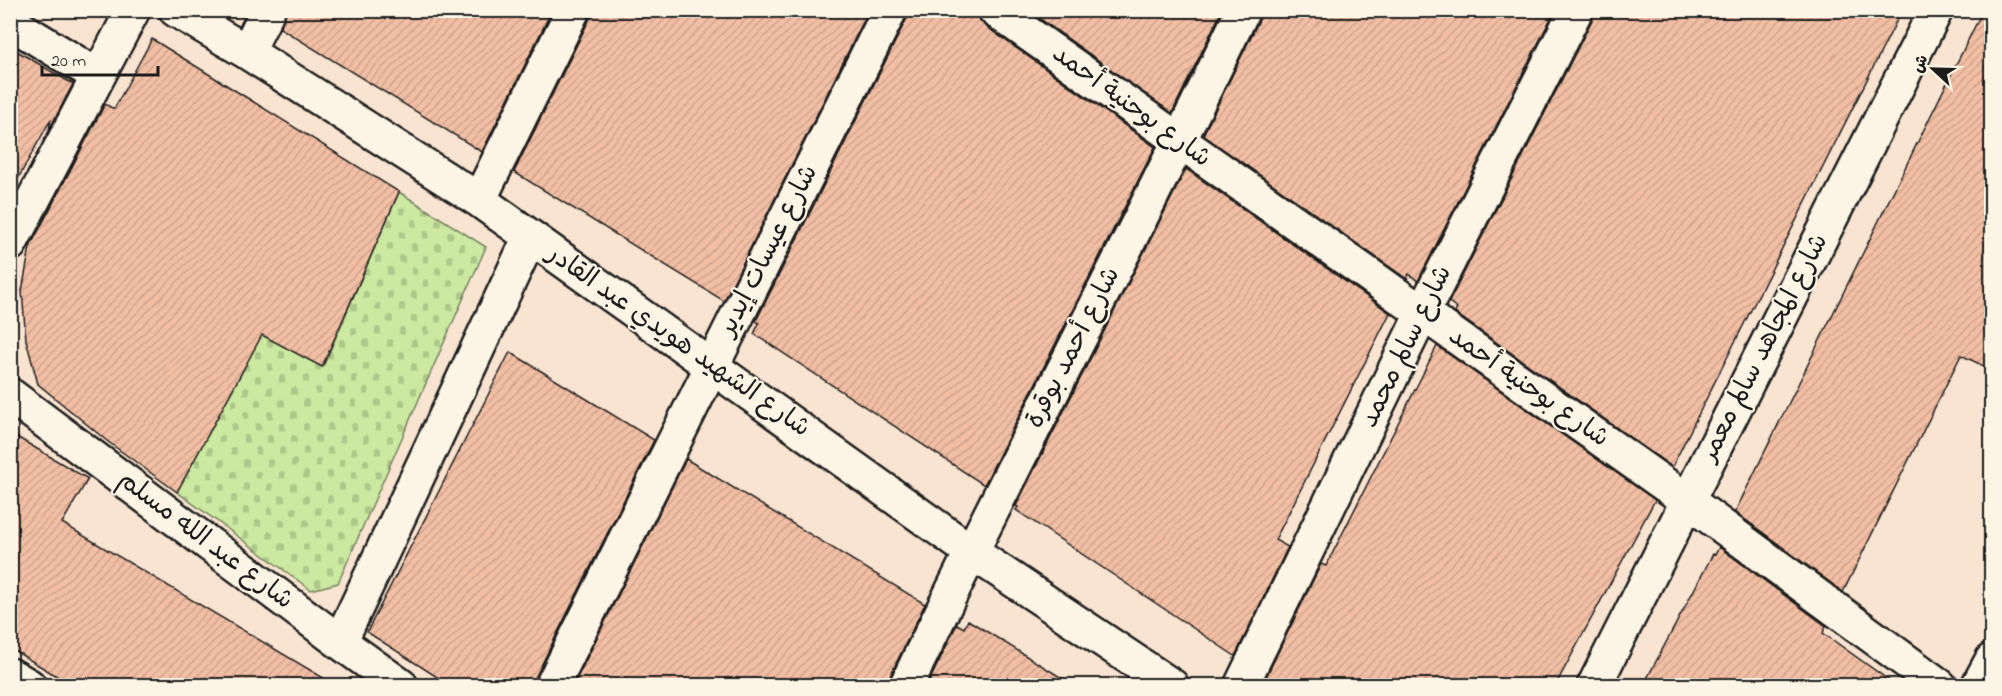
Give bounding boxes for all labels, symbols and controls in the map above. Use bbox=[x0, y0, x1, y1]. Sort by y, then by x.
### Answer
street label: شارع بوحنية أحمد bbox=[1043, 36, 1219, 178]
scale bar bbox=[42, 39, 158, 77]
north arrow bbox=[1903, 39, 1963, 99]
text: 20 m bbox=[51, 49, 86, 75]
text: ش bbox=[1907, 51, 1935, 77]
street label: شارع عيسات إيدير bbox=[708, 158, 829, 345]
street label: شارع المجاهد سالم معمر bbox=[1690, 228, 1839, 470]
street label: شارع الشهيد هويدي عبد القادر bbox=[537, 235, 818, 448]
street label: شارع سالم محمد bbox=[1351, 259, 1463, 435]
street label: شارع أحمد بوقرة bbox=[1017, 261, 1131, 435]
street label: شارع بوحنية أحمد bbox=[1440, 318, 1616, 458]
street label: شارع عبد الله مسلم bbox=[109, 462, 301, 620]

